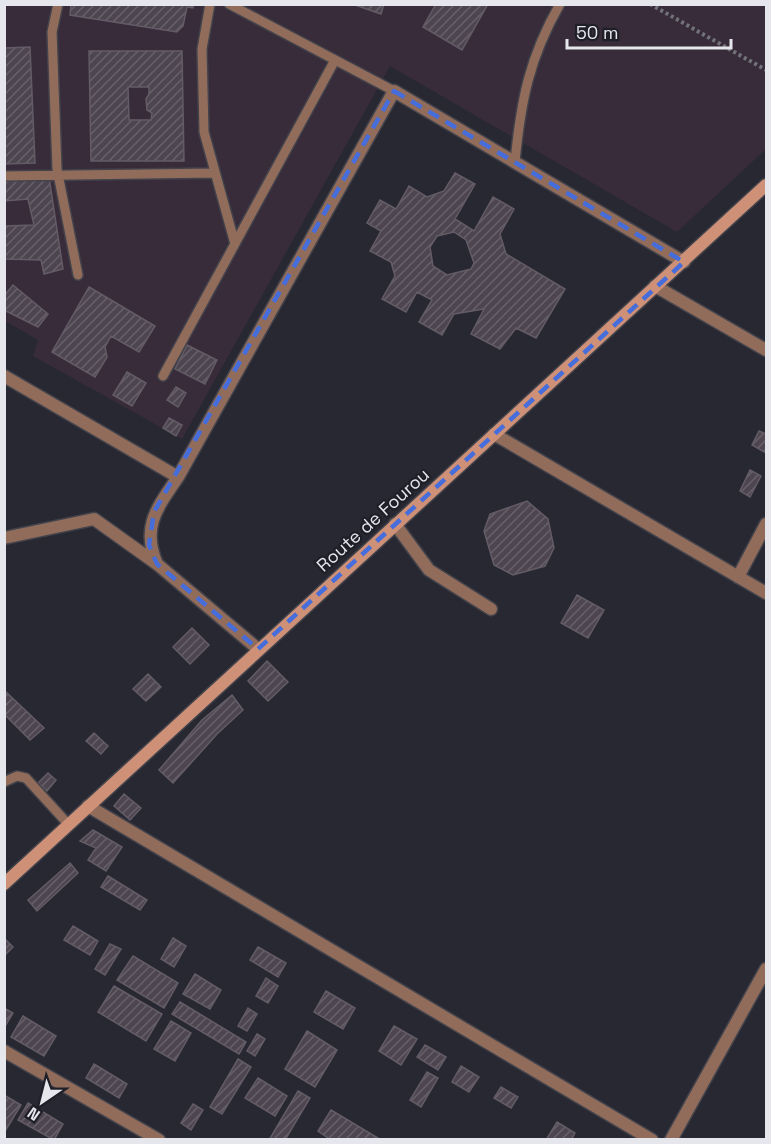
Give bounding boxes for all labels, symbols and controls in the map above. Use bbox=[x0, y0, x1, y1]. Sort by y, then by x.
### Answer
scale bar bbox=[567, 12, 730, 50]
text: 50 m bbox=[576, 21, 618, 44]
street label: Route de Fourou bbox=[311, 463, 434, 576]
north arrow bbox=[12, 1072, 72, 1132]
text: N bbox=[23, 1102, 44, 1126]

